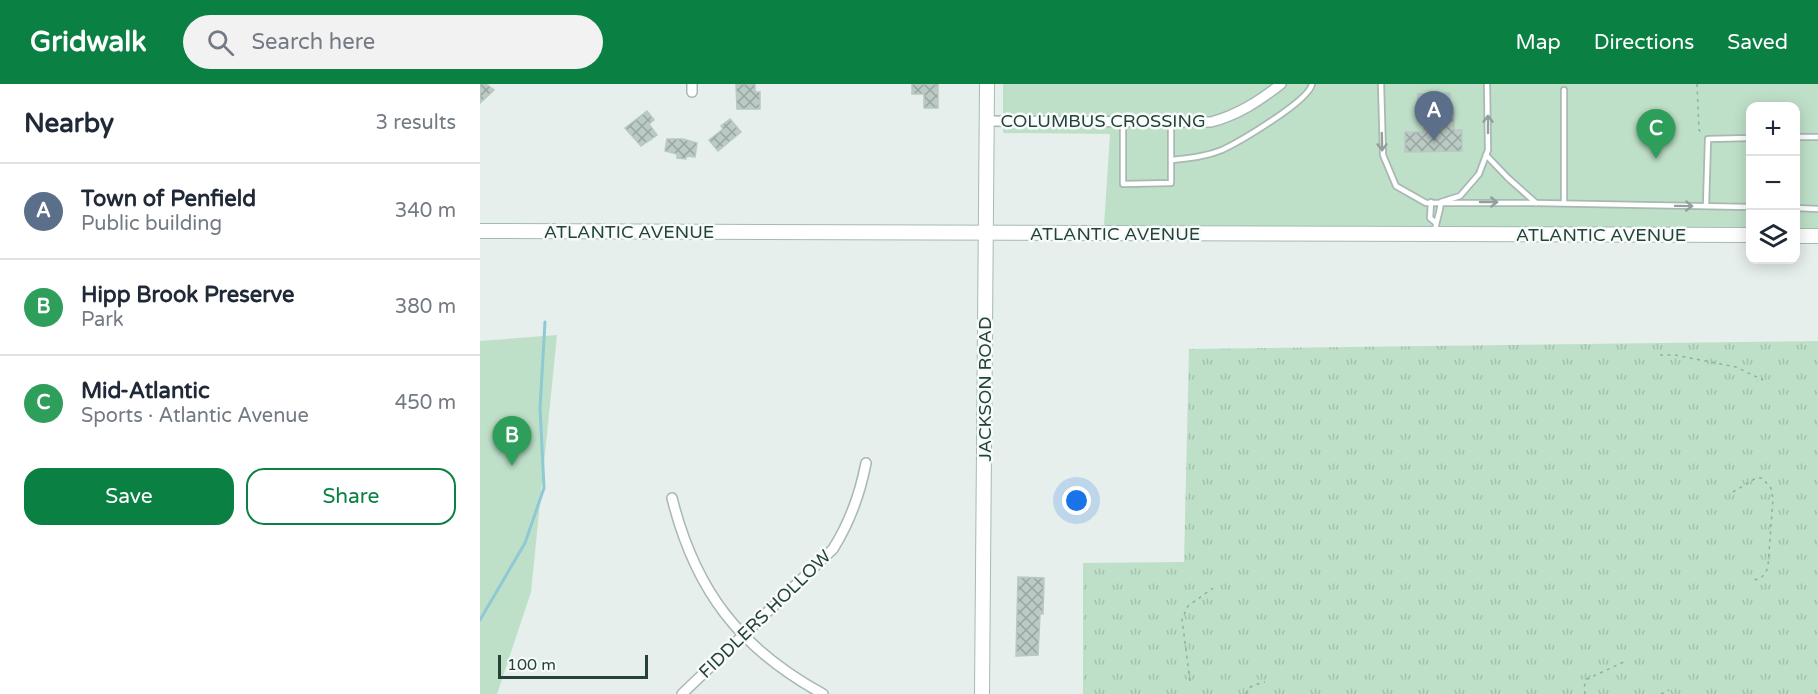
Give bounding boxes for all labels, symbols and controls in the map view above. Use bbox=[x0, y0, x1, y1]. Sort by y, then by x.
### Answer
search box bbox=[183, 15, 603, 69]
text: Gridwalk bbox=[30, 25, 147, 59]
icon: search bbox=[204, 26, 237, 59]
text: Search here bbox=[252, 29, 375, 55]
text: Map bbox=[1515, 30, 1561, 55]
text: Directions bbox=[1594, 30, 1694, 55]
text: Saved bbox=[1727, 30, 1788, 55]
pin: A bbox=[1414, 92, 1454, 141]
map controls bbox=[1746, 102, 1800, 264]
button: + bbox=[1746, 102, 1800, 156]
text: Nearby bbox=[24, 108, 114, 139]
street label: COLUMBUS CROSSING bbox=[1000, 110, 1206, 132]
pin: C bbox=[1636, 110, 1676, 159]
text: 3 results bbox=[376, 111, 456, 135]
one-way arrow bbox=[1482, 115, 1494, 135]
one-way arrow bbox=[1377, 132, 1388, 152]
button: − bbox=[1746, 156, 1800, 210]
text: Town of Penfield bbox=[81, 186, 256, 212]
one-way arrow bbox=[1479, 197, 1499, 208]
text: A bbox=[36, 199, 51, 223]
text: 340 m bbox=[395, 199, 456, 223]
one-way arrow bbox=[1674, 200, 1694, 212]
button: layers bbox=[1746, 210, 1800, 264]
text: Public building bbox=[81, 212, 222, 236]
street label: ATLANTIC AVENUE bbox=[544, 221, 714, 243]
street label: ATLANTIC AVENUE bbox=[1030, 223, 1200, 245]
street label: ATLANTIC AVENUE bbox=[1516, 224, 1686, 246]
text: Hipp Brook Preserve bbox=[81, 282, 295, 308]
text: B bbox=[37, 295, 50, 319]
text: 380 m bbox=[395, 295, 456, 319]
text: Park bbox=[81, 308, 124, 332]
street label: JACKSON ROAD bbox=[974, 316, 996, 462]
text: Mid-Atlantic bbox=[81, 378, 210, 404]
text: C bbox=[37, 391, 50, 415]
text: 450 m bbox=[395, 391, 456, 415]
text: Sports · Atlantic Avenue bbox=[81, 404, 309, 428]
pin: B bbox=[492, 416, 531, 466]
button: Save bbox=[24, 468, 234, 525]
button: Share bbox=[246, 468, 456, 525]
your location bbox=[1062, 486, 1091, 515]
street label: FIDDLERS HOLLOW bbox=[694, 545, 836, 683]
scale bar bbox=[498, 652, 648, 680]
text: 100 m bbox=[507, 655, 556, 675]

